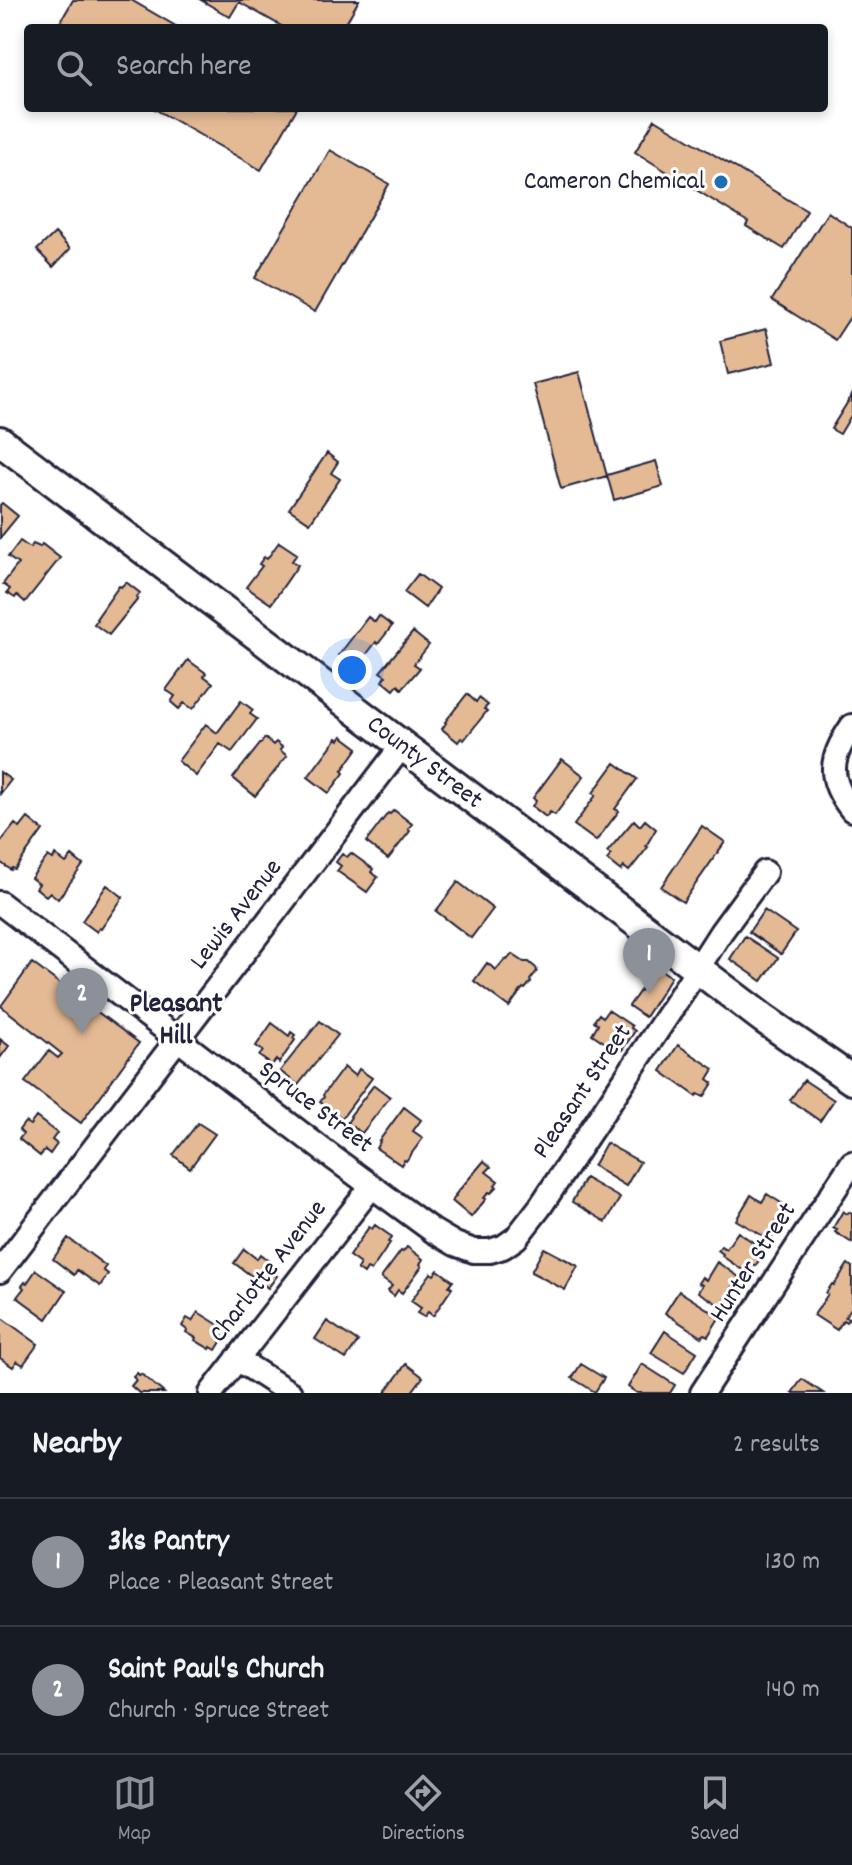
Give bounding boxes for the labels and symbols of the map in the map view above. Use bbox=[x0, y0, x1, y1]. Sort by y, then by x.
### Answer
place label: Cameron Chemical bbox=[524, 164, 705, 201]
marker: Cameron Chemical bbox=[712, 173, 730, 191]
your location bbox=[332, 650, 372, 690]
street label: County Street bbox=[358, 707, 490, 819]
street label: Lewis Avenue bbox=[182, 852, 292, 978]
pin: 1 bbox=[623, 928, 675, 994]
pin: 2 bbox=[56, 968, 108, 1034]
district label: Pleasant Hill bbox=[129, 986, 223, 1058]
street label: Pleasant Street bbox=[524, 1017, 642, 1167]
street label: Spruce Street bbox=[250, 1052, 380, 1164]
street label: Charlotte Avenue bbox=[201, 1193, 337, 1351]
street label: Hunter Street bbox=[701, 1195, 807, 1330]

